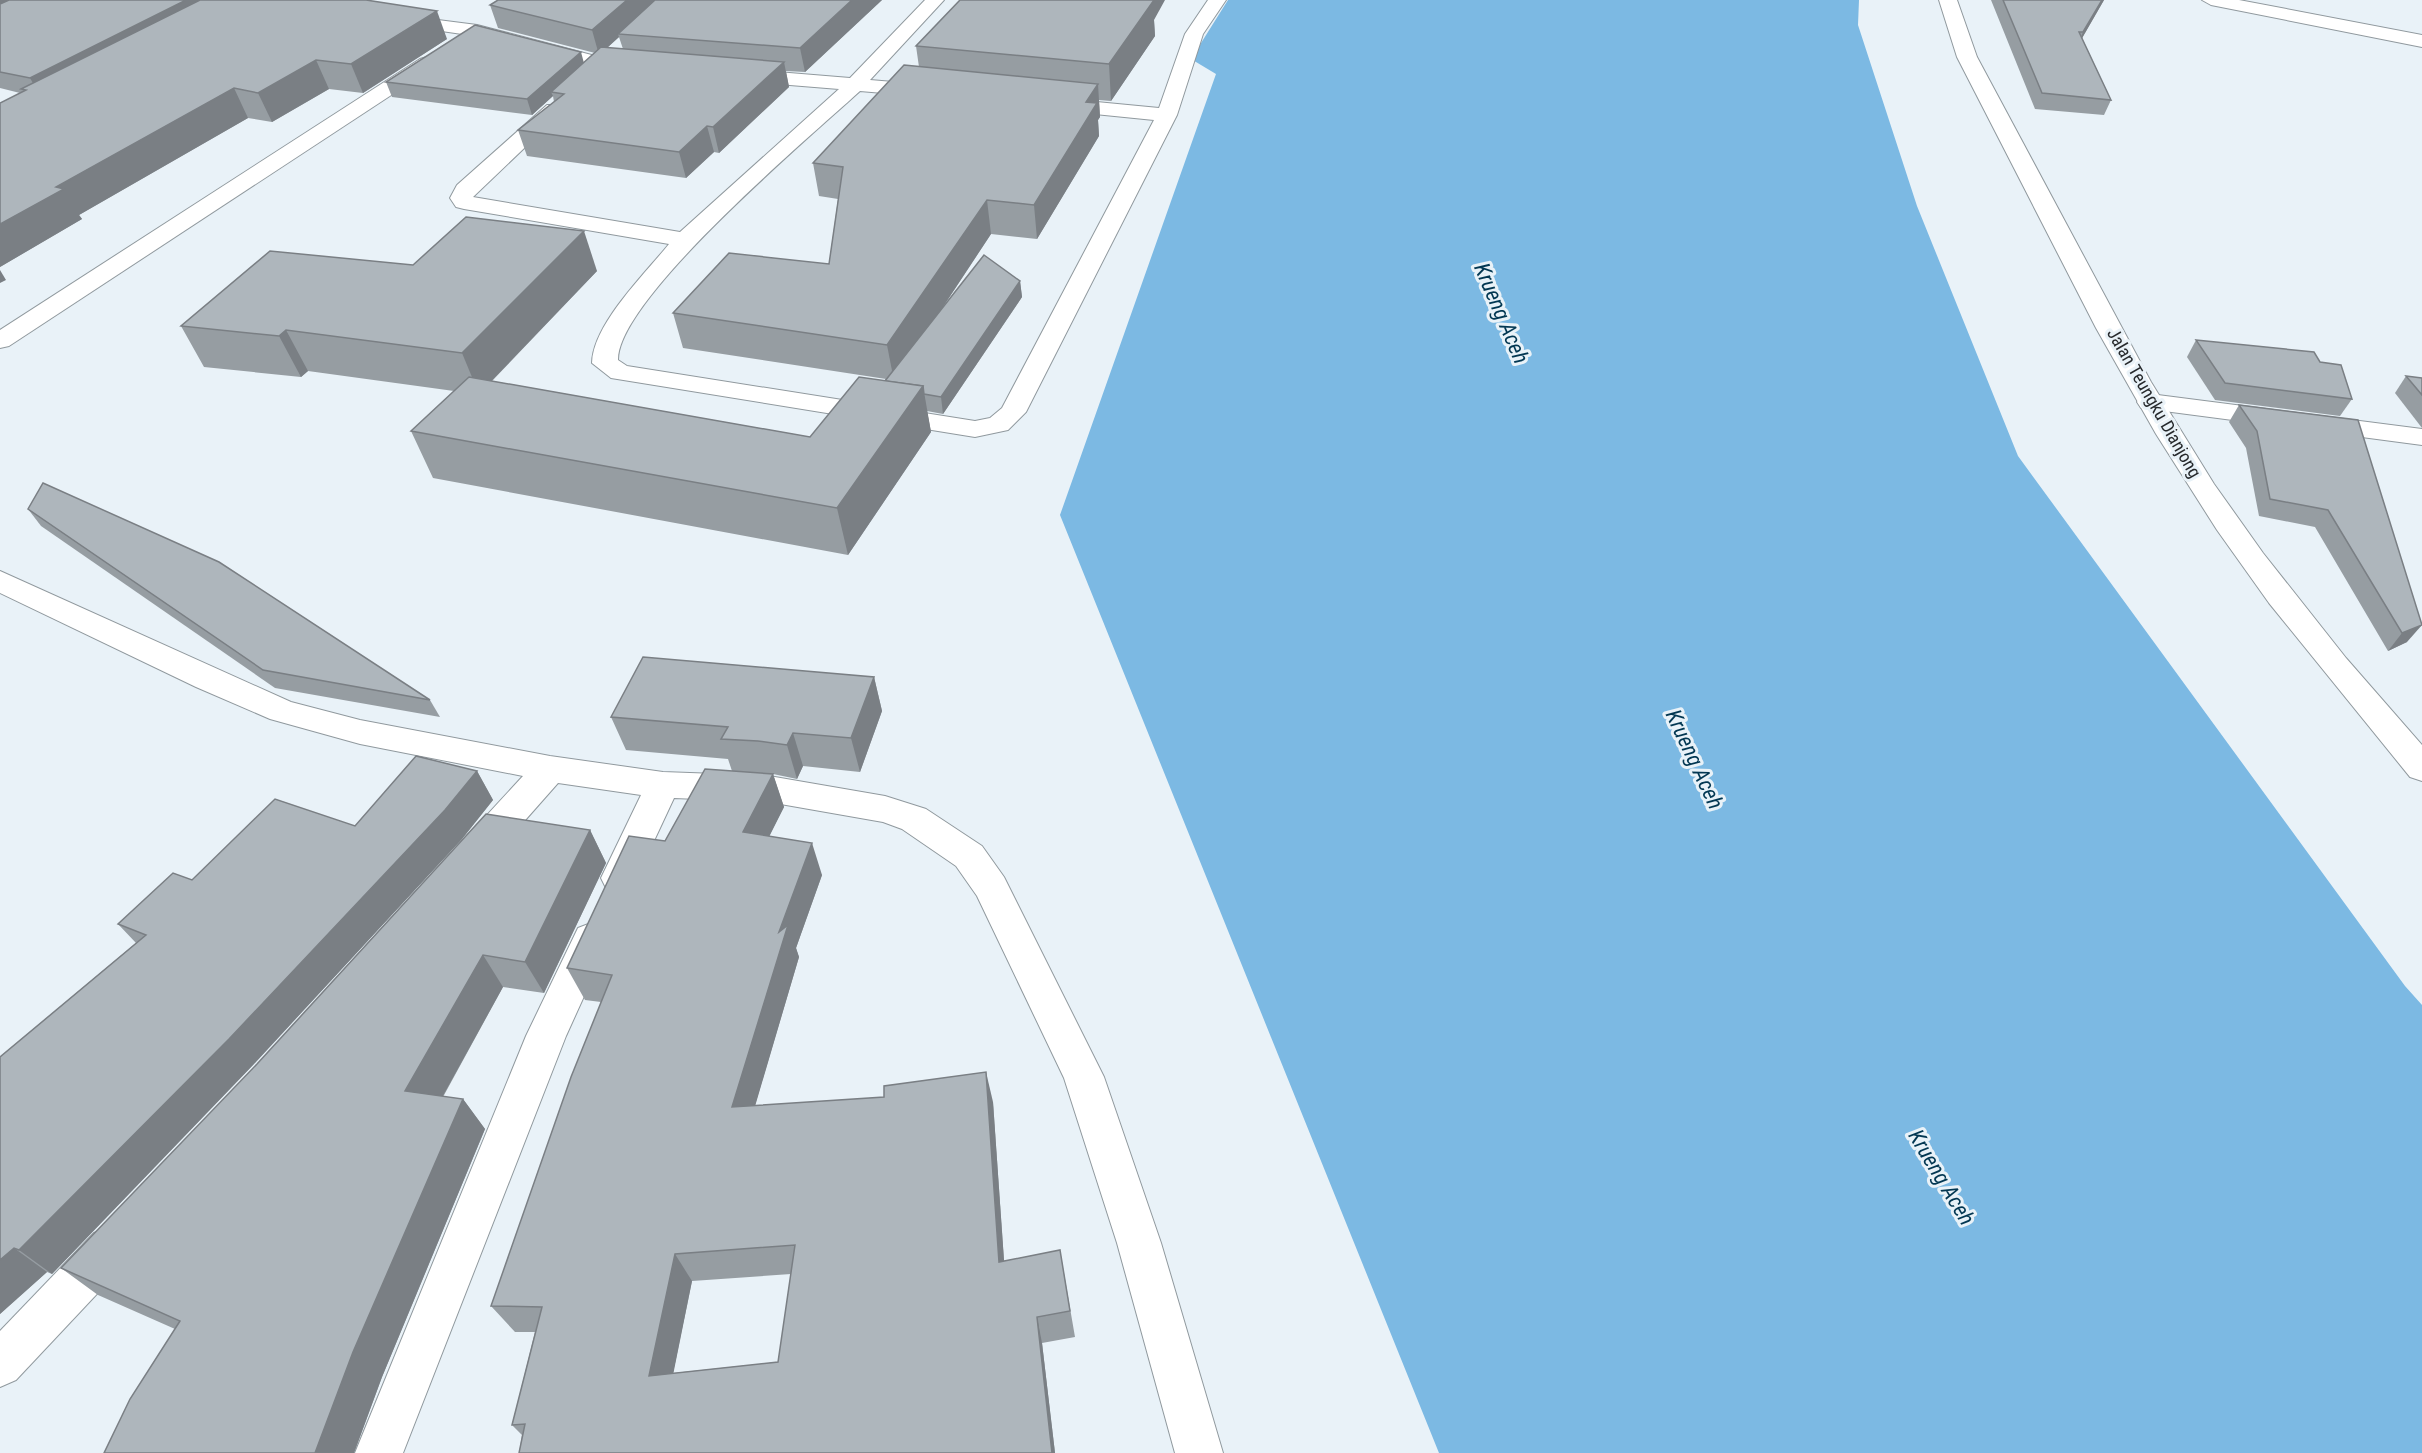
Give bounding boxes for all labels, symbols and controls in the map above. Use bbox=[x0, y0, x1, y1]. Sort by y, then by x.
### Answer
water label: Krueng Aceh bbox=[1469, 259, 1534, 367]
street label: Jalan Teungku Dianjong bbox=[2103, 324, 2206, 481]
water label: Krueng Aceh bbox=[1661, 706, 1728, 813]
water label: Krueng Aceh bbox=[1903, 1125, 1980, 1229]

